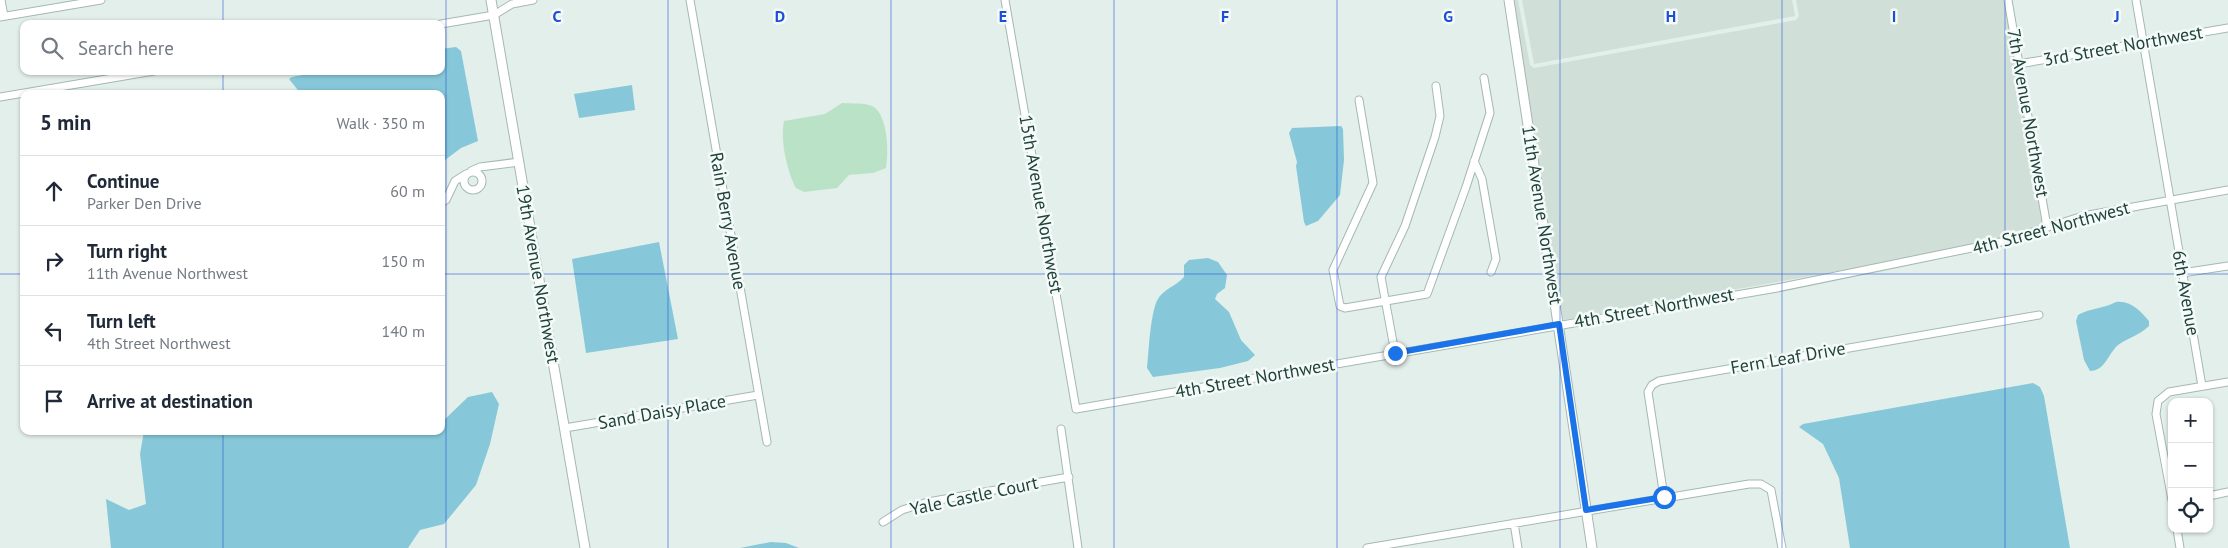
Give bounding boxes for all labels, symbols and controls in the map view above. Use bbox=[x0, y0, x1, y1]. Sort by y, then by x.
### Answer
text: C bbox=[553, 6, 562, 26]
text: D bbox=[775, 6, 785, 26]
text: E bbox=[999, 6, 1007, 26]
text: F bbox=[1221, 6, 1229, 26]
text: G bbox=[1443, 6, 1453, 26]
text: H bbox=[1666, 6, 1676, 26]
text: I bbox=[1892, 6, 1896, 26]
text: J bbox=[2113, 6, 2120, 26]
search box bbox=[20, 20, 445, 75]
street label: 3rd Street Northwest bbox=[2041, 20, 2204, 71]
street label: 7th Avenue Northwest bbox=[2002, 27, 2055, 199]
icon: search bbox=[38, 34, 66, 62]
text: Search here bbox=[78, 36, 174, 60]
text: 5 min bbox=[40, 109, 91, 136]
text: Walk · 350 m bbox=[336, 113, 425, 133]
street label: 15th Avenue Northwest bbox=[1014, 113, 1069, 295]
street label: 11th Avenue Northwest bbox=[1517, 124, 1568, 306]
street label: Rain Berry Avenue bbox=[705, 150, 752, 291]
text: Continue bbox=[87, 169, 159, 193]
icon: ahead bbox=[40, 177, 68, 205]
text: 60 m bbox=[390, 181, 425, 201]
street label: 19th Avenue Northwest bbox=[511, 183, 566, 365]
text: Parker Den Drive bbox=[87, 193, 202, 213]
street label: 4th Street Northwest bbox=[1970, 195, 2132, 260]
text: Turn right bbox=[87, 239, 167, 263]
icon: right bbox=[40, 247, 68, 275]
street label: 6th Avenue bbox=[2168, 248, 2205, 337]
text: 150 m bbox=[382, 251, 425, 271]
text: 11th Avenue Northwest bbox=[87, 263, 248, 283]
street label: 4th Street Northwest bbox=[1572, 282, 1735, 333]
text: Turn left bbox=[87, 309, 156, 333]
icon: left bbox=[40, 317, 68, 345]
text: 140 m bbox=[382, 321, 425, 341]
text: 4th Street Northwest bbox=[87, 333, 231, 353]
street label: Fern Leaf Drive bbox=[1729, 336, 1847, 379]
route end bbox=[1384, 342, 1407, 365]
street label: 4th Street Northwest bbox=[1173, 352, 1336, 403]
icon: arrive bbox=[40, 387, 68, 415]
text: Arrive at destination bbox=[87, 389, 253, 413]
street label: Sand Daisy Place bbox=[596, 389, 728, 434]
map controls bbox=[2168, 398, 2213, 533]
button: + bbox=[2168, 398, 2213, 443]
button: − bbox=[2168, 443, 2213, 488]
street label: Yale Castle Court bbox=[908, 471, 1040, 520]
route start bbox=[1653, 486, 1676, 509]
button: locate bbox=[2168, 488, 2213, 533]

